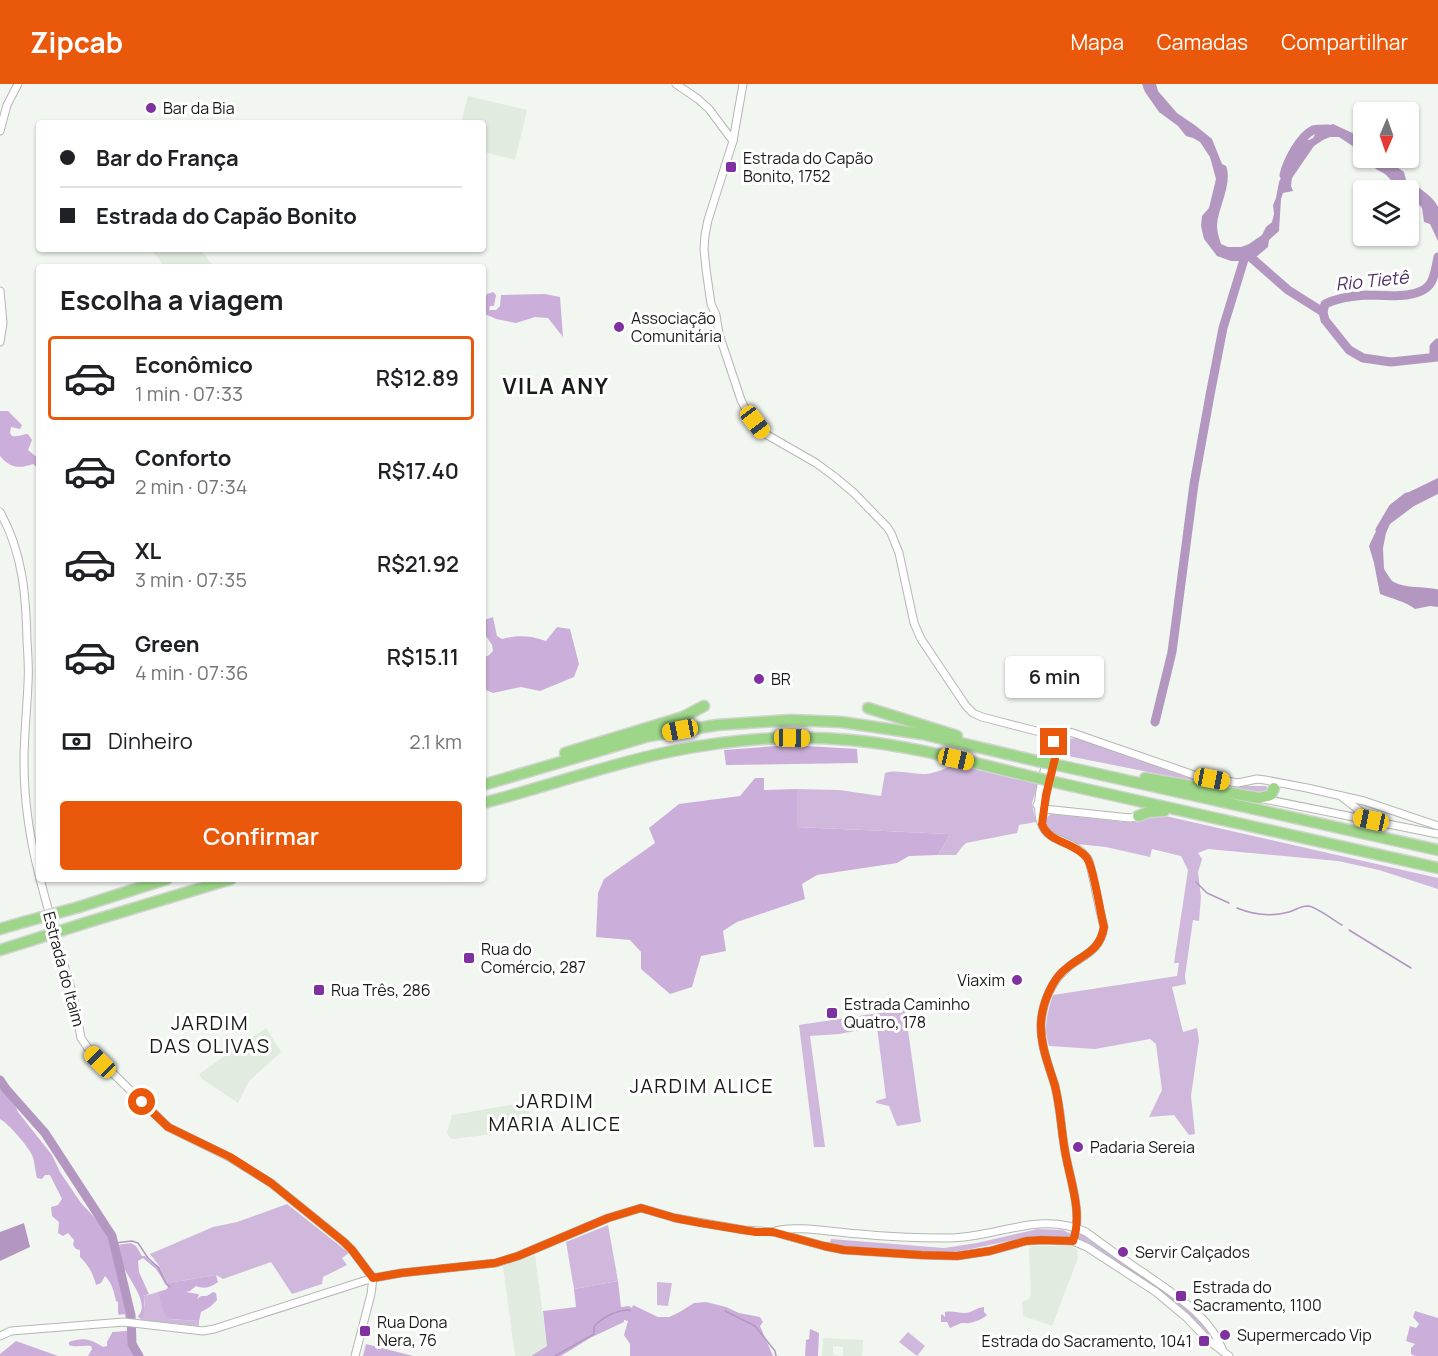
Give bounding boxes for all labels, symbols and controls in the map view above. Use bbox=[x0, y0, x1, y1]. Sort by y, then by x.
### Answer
text: Zipcab bbox=[30, 23, 123, 61]
text: Mapa bbox=[1070, 28, 1124, 56]
text: Camadas bbox=[1157, 28, 1248, 56]
text: Compartilhar bbox=[1281, 28, 1408, 56]
place label: Bar da Bia bbox=[163, 97, 235, 119]
marker: Bar da Bia bbox=[144, 101, 158, 115]
north arrow bbox=[1353, 102, 1419, 168]
map controls bbox=[1353, 102, 1419, 246]
text: Bar do França bbox=[96, 143, 239, 173]
place label: Estrada do Capão Bonito, 1752 bbox=[743, 147, 873, 187]
marker: Estrada do Capão Bonito, 1752 bbox=[724, 160, 738, 174]
button: layers bbox=[1353, 180, 1419, 246]
text: Estrada do Capão Bonito bbox=[96, 201, 357, 231]
water label: Rio Tietê bbox=[1334, 264, 1411, 296]
text: Escolha a viagem bbox=[60, 281, 283, 318]
place label: Associação Comunitária bbox=[631, 307, 722, 347]
marker: Associação Comunitária bbox=[612, 320, 626, 334]
text: Econômico bbox=[135, 350, 253, 380]
icon: car bbox=[63, 351, 117, 405]
text: R$12.89 bbox=[376, 363, 459, 393]
district label: VILA ANY bbox=[502, 371, 610, 401]
text: 1 min · 07:33 bbox=[135, 380, 243, 407]
car bbox=[737, 402, 773, 442]
text: Conforto bbox=[135, 443, 231, 473]
icon: car bbox=[63, 444, 117, 498]
text: R$17.40 bbox=[377, 456, 459, 486]
text: 2 min · 07:34 bbox=[135, 473, 248, 500]
text: XL bbox=[135, 536, 161, 566]
icon: car bbox=[63, 537, 117, 591]
text: R$21.92 bbox=[377, 549, 459, 579]
text: 3 min · 07:35 bbox=[135, 566, 247, 593]
text: Green bbox=[135, 629, 200, 659]
icon: car bbox=[63, 630, 117, 684]
text: R$15.11 bbox=[387, 642, 459, 672]
callout: 6 min bbox=[1004, 655, 1104, 697]
text: 4 min · 07:36 bbox=[135, 659, 249, 686]
text: 6 min bbox=[1029, 663, 1080, 690]
place label: BR bbox=[771, 668, 791, 690]
marker: BR bbox=[752, 672, 766, 686]
car bbox=[661, 718, 699, 742]
icon: cash bbox=[60, 725, 93, 758]
text: Dinheiro bbox=[108, 726, 193, 756]
text: 2.1 km bbox=[409, 728, 462, 755]
route end bbox=[1040, 728, 1067, 755]
car bbox=[774, 729, 810, 747]
car bbox=[936, 746, 976, 772]
car bbox=[1193, 767, 1231, 791]
button: Confirmar bbox=[60, 801, 462, 870]
car bbox=[1352, 807, 1390, 833]
street label: Estrada do Itaim bbox=[38, 909, 90, 1029]
place label: Rua do Comércio, 287 bbox=[481, 938, 586, 978]
marker: Rua do Comércio, 287 bbox=[462, 951, 476, 965]
place label: Viaxim bbox=[957, 969, 1005, 991]
marker: Viaxim bbox=[1010, 973, 1024, 987]
place label: Rua Três, 286 bbox=[331, 979, 431, 1001]
marker: Rua Três, 286 bbox=[312, 983, 326, 997]
place label: Estrada Caminho Quatro, 178 bbox=[844, 993, 970, 1033]
marker: Estrada Caminho Quatro, 178 bbox=[825, 1006, 839, 1020]
district label: JARDIM DAS OLIVAS bbox=[149, 1009, 271, 1059]
car bbox=[81, 1043, 119, 1081]
district label: JARDIM ALICE bbox=[630, 1072, 774, 1099]
district label: JARDIM MARIA ALICE bbox=[488, 1087, 622, 1137]
route start bbox=[128, 1088, 155, 1115]
place label: Padaria Sereia bbox=[1090, 1136, 1195, 1158]
marker: Padaria Sereia bbox=[1071, 1140, 1085, 1154]
place label: Servir Calçados bbox=[1135, 1241, 1250, 1263]
marker: Servir Calçados bbox=[1116, 1245, 1130, 1259]
place label: Estrada do Sacramento, 1100 bbox=[1193, 1276, 1322, 1316]
marker: Estrada do Sacramento, 1100 bbox=[1174, 1289, 1188, 1303]
place label: Rua Dona Nera, 76 bbox=[377, 1311, 447, 1351]
marker: Rua Dona Nera, 76 bbox=[358, 1324, 372, 1338]
place label: Supermercado Vip bbox=[1237, 1324, 1372, 1346]
marker: Supermercado Vip bbox=[1218, 1328, 1232, 1342]
place label: Estrada do Sacramento, 1041 bbox=[982, 1330, 1192, 1352]
marker: Estrada do Sacramento, 1041 bbox=[1197, 1334, 1211, 1348]

